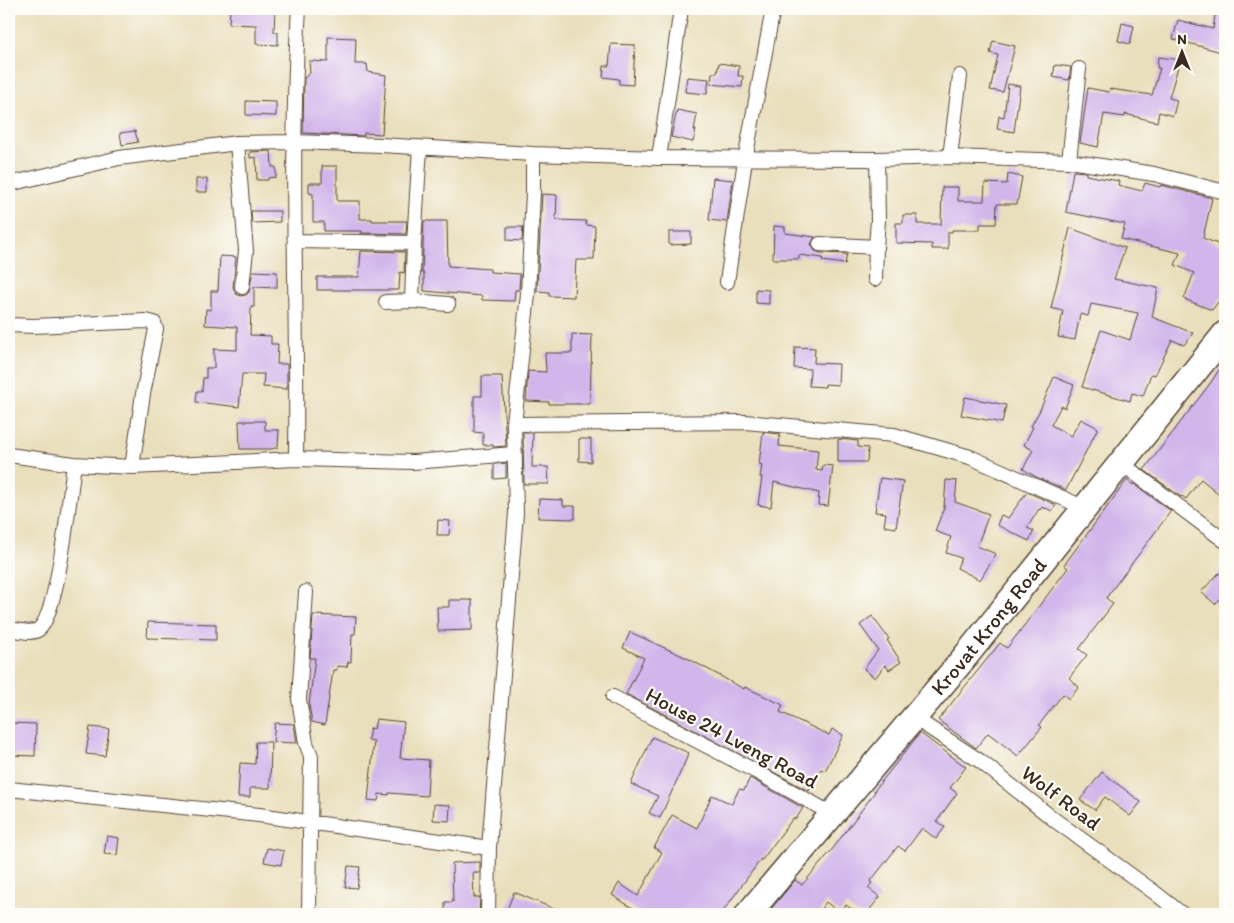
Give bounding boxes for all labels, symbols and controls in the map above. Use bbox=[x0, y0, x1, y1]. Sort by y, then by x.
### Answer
north arrow bbox=[1156, 28, 1206, 78]
text: N bbox=[1177, 31, 1187, 48]
street label: Krovat Krong Road bbox=[925, 552, 1052, 700]
street label: House 24 Lveng Road bbox=[642, 681, 823, 794]
street label: Wolf Road bbox=[1017, 760, 1106, 836]

